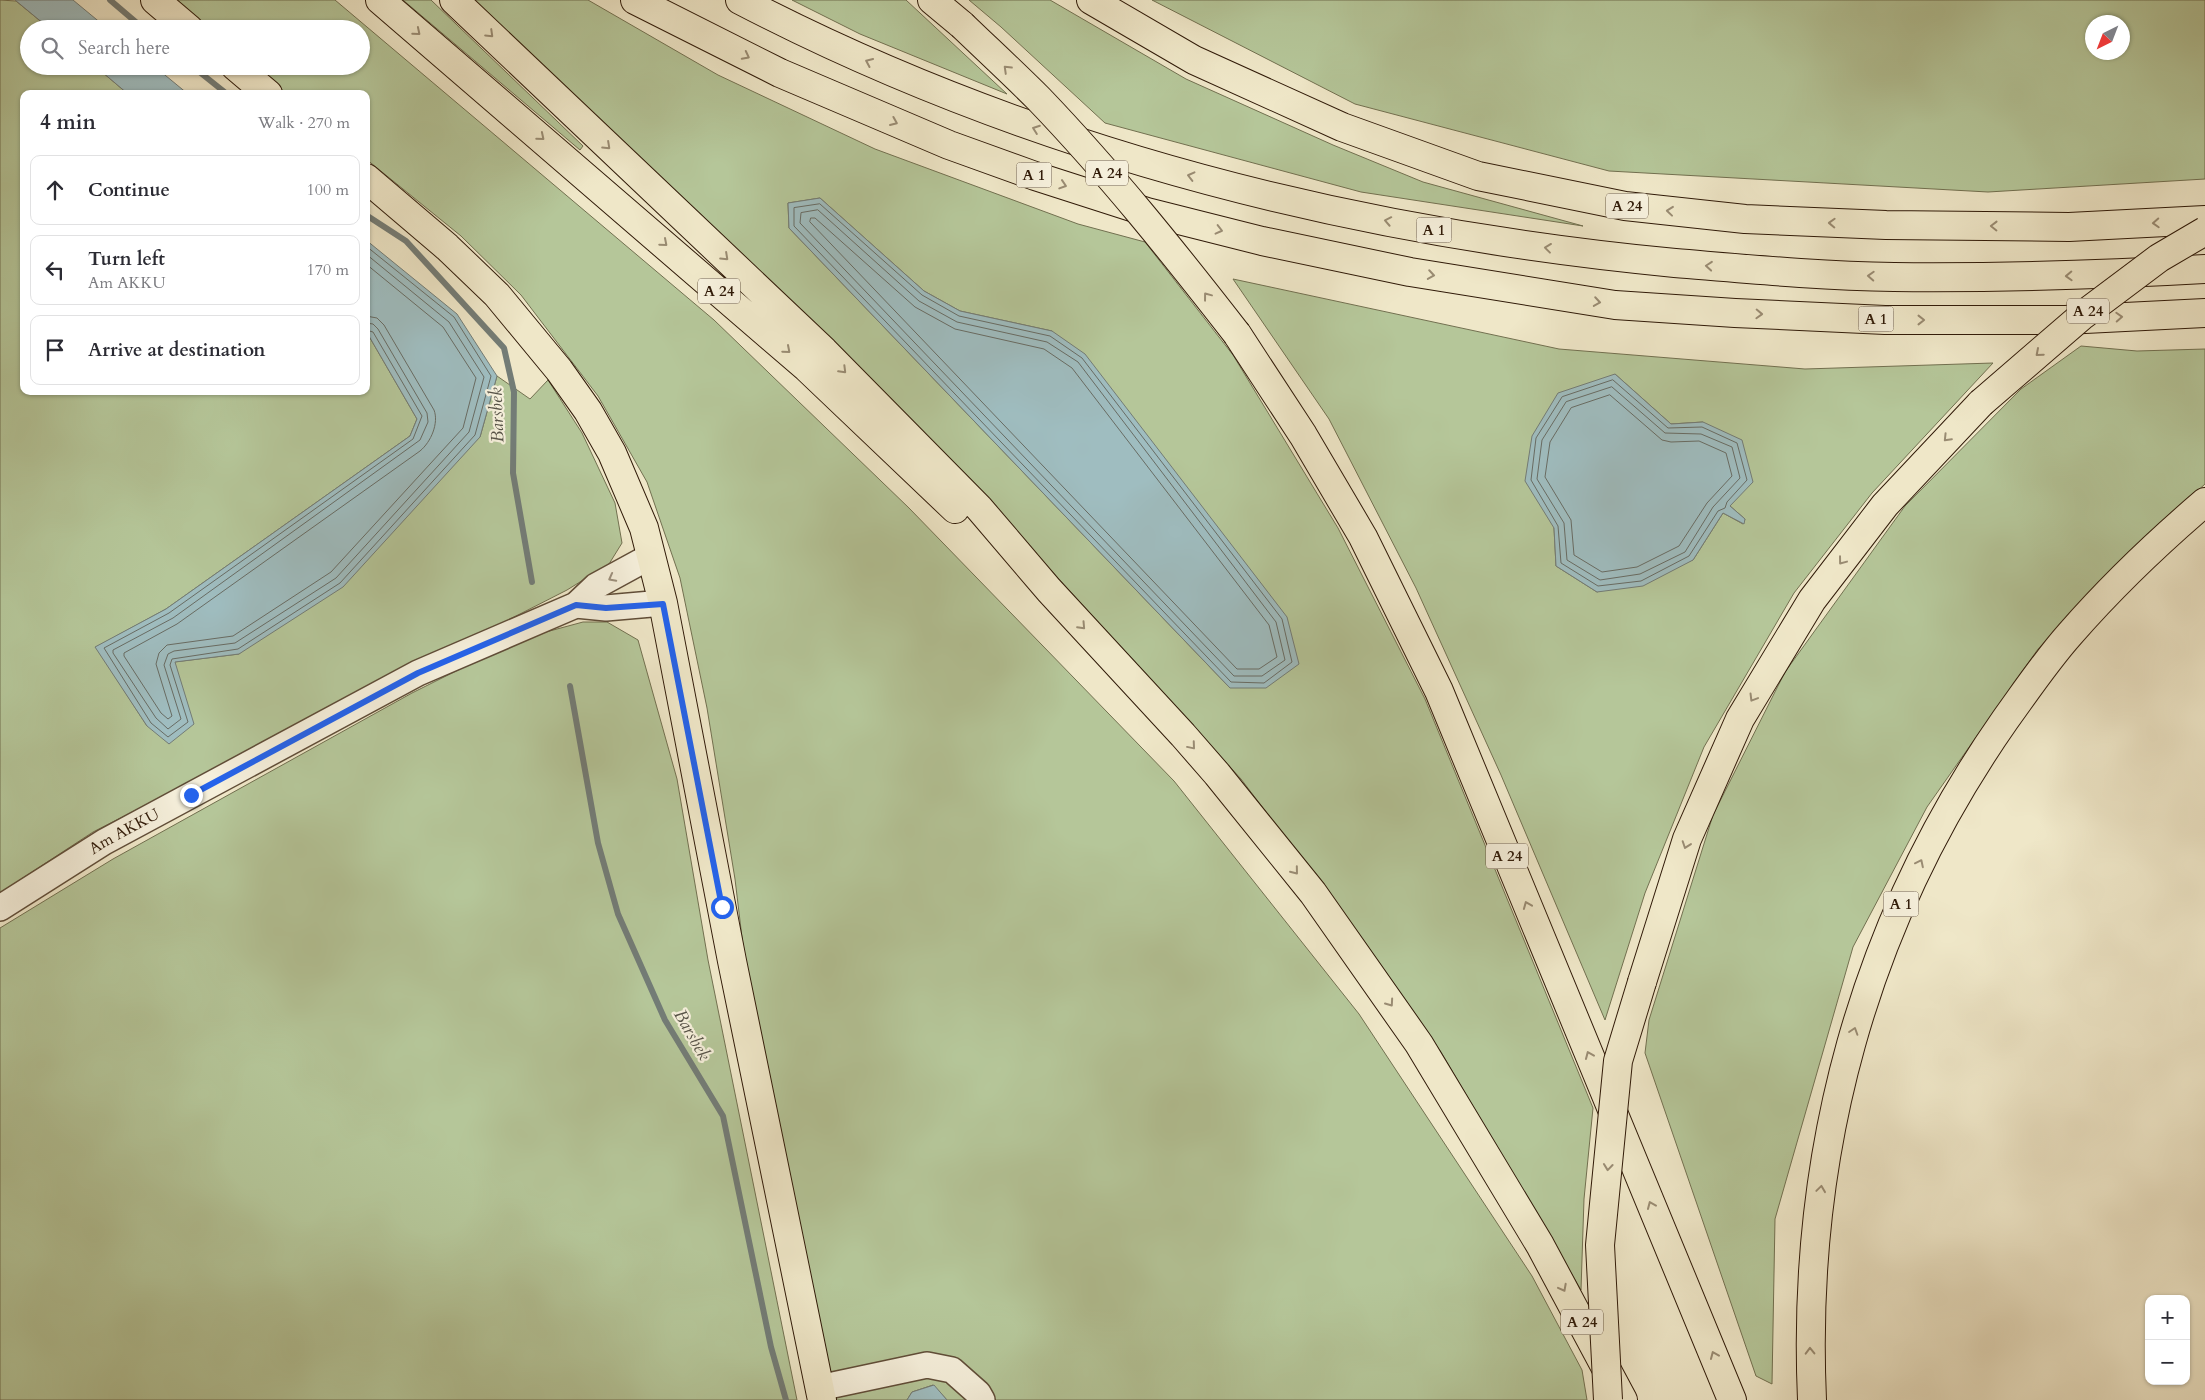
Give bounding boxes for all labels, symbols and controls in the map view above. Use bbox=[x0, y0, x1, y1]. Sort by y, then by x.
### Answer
north arrow bbox=[2085, 15, 2130, 60]
search box bbox=[20, 20, 370, 75]
one-way arrow bbox=[412, 26, 421, 35]
one-way arrow bbox=[484, 28, 493, 37]
icon: search bbox=[38, 34, 66, 62]
text: Search here bbox=[78, 35, 170, 61]
one-way arrow bbox=[741, 50, 750, 60]
one-way arrow bbox=[865, 57, 874, 68]
one-way arrow bbox=[1004, 66, 1013, 75]
text: 4 min bbox=[40, 108, 96, 137]
text: Walk · 270 m bbox=[258, 112, 350, 134]
one-way arrow bbox=[889, 115, 898, 126]
one-way arrow bbox=[1032, 125, 1041, 135]
one-way arrow bbox=[535, 131, 544, 139]
one-way arrow bbox=[602, 140, 611, 149]
road number: A 24 bbox=[1086, 160, 1128, 186]
road number: A 1 bbox=[1016, 162, 1052, 188]
one-way arrow bbox=[1187, 171, 1196, 182]
icon: ahead bbox=[41, 176, 69, 204]
text: Continue bbox=[88, 177, 170, 203]
text: 100 m bbox=[307, 179, 349, 201]
one-way arrow bbox=[1058, 179, 1066, 189]
road number: A 24 bbox=[1606, 194, 1648, 218]
one-way arrow bbox=[1665, 206, 1673, 217]
one-way arrow bbox=[1384, 217, 1393, 227]
one-way arrow bbox=[1827, 217, 1835, 228]
one-way arrow bbox=[2152, 217, 2160, 228]
road number: A 1 bbox=[1416, 218, 1452, 242]
one-way arrow bbox=[1990, 221, 1998, 231]
one-way arrow bbox=[1214, 224, 1223, 235]
one-way arrow bbox=[658, 237, 667, 246]
one-way arrow bbox=[1544, 244, 1553, 254]
text: Turn left bbox=[88, 246, 165, 272]
one-way arrow bbox=[720, 251, 729, 260]
icon: left bbox=[41, 256, 69, 284]
text: 170 m bbox=[307, 259, 349, 281]
one-way arrow bbox=[1705, 261, 1713, 272]
one-way arrow bbox=[1427, 270, 1435, 280]
one-way arrow bbox=[1867, 270, 1875, 281]
one-way arrow bbox=[2065, 271, 2072, 281]
text: Am AKKU bbox=[88, 272, 165, 294]
road number: A 24 bbox=[698, 278, 740, 304]
one-way arrow bbox=[1204, 292, 1213, 302]
one-way arrow bbox=[1592, 297, 1601, 307]
road number: A 24 bbox=[2067, 298, 2109, 324]
road number: A 1 bbox=[1858, 306, 1894, 332]
one-way arrow bbox=[1755, 309, 1763, 320]
one-way arrow bbox=[2115, 312, 2123, 323]
one-way arrow bbox=[1918, 315, 1925, 325]
icon: arrive bbox=[41, 336, 69, 364]
text: Arrive at destination bbox=[88, 337, 265, 363]
one-way arrow bbox=[781, 344, 790, 353]
one-way arrow bbox=[2036, 347, 2045, 356]
one-way arrow bbox=[837, 364, 846, 373]
water label: Barsbek bbox=[484, 387, 510, 443]
one-way arrow bbox=[1944, 433, 1953, 442]
one-way arrow bbox=[1838, 556, 1847, 565]
one-way arrow bbox=[608, 571, 617, 581]
one-way arrow bbox=[1076, 620, 1085, 629]
one-way arrow bbox=[1750, 692, 1760, 701]
one-way arrow bbox=[1187, 740, 1196, 749]
route end bbox=[180, 784, 203, 807]
street label: Am AKKU bbox=[85, 803, 163, 860]
one-way arrow bbox=[1681, 840, 1691, 849]
road number: A 24 bbox=[1486, 844, 1528, 868]
one-way arrow bbox=[1914, 860, 1924, 869]
one-way arrow bbox=[1290, 865, 1298, 874]
road number: A 1 bbox=[1884, 892, 1918, 916]
route start bbox=[711, 896, 734, 919]
one-way arrow bbox=[1522, 901, 1533, 910]
one-way arrow bbox=[1384, 997, 1393, 1007]
water label: Barsbek bbox=[667, 1005, 717, 1065]
one-way arrow bbox=[1849, 1027, 1859, 1035]
one-way arrow bbox=[1584, 1051, 1595, 1060]
one-way arrow bbox=[1602, 1163, 1613, 1171]
one-way arrow bbox=[1815, 1185, 1826, 1193]
one-way arrow bbox=[1647, 1201, 1658, 1210]
one-way arrow bbox=[1557, 1282, 1567, 1291]
map controls bbox=[2145, 1295, 2190, 1385]
button: + bbox=[2145, 1295, 2190, 1340]
road number: A 24 bbox=[1561, 1310, 1603, 1334]
button: − bbox=[2145, 1340, 2190, 1385]
one-way arrow bbox=[1805, 1347, 1815, 1355]
one-way arrow bbox=[1709, 1351, 1720, 1360]

